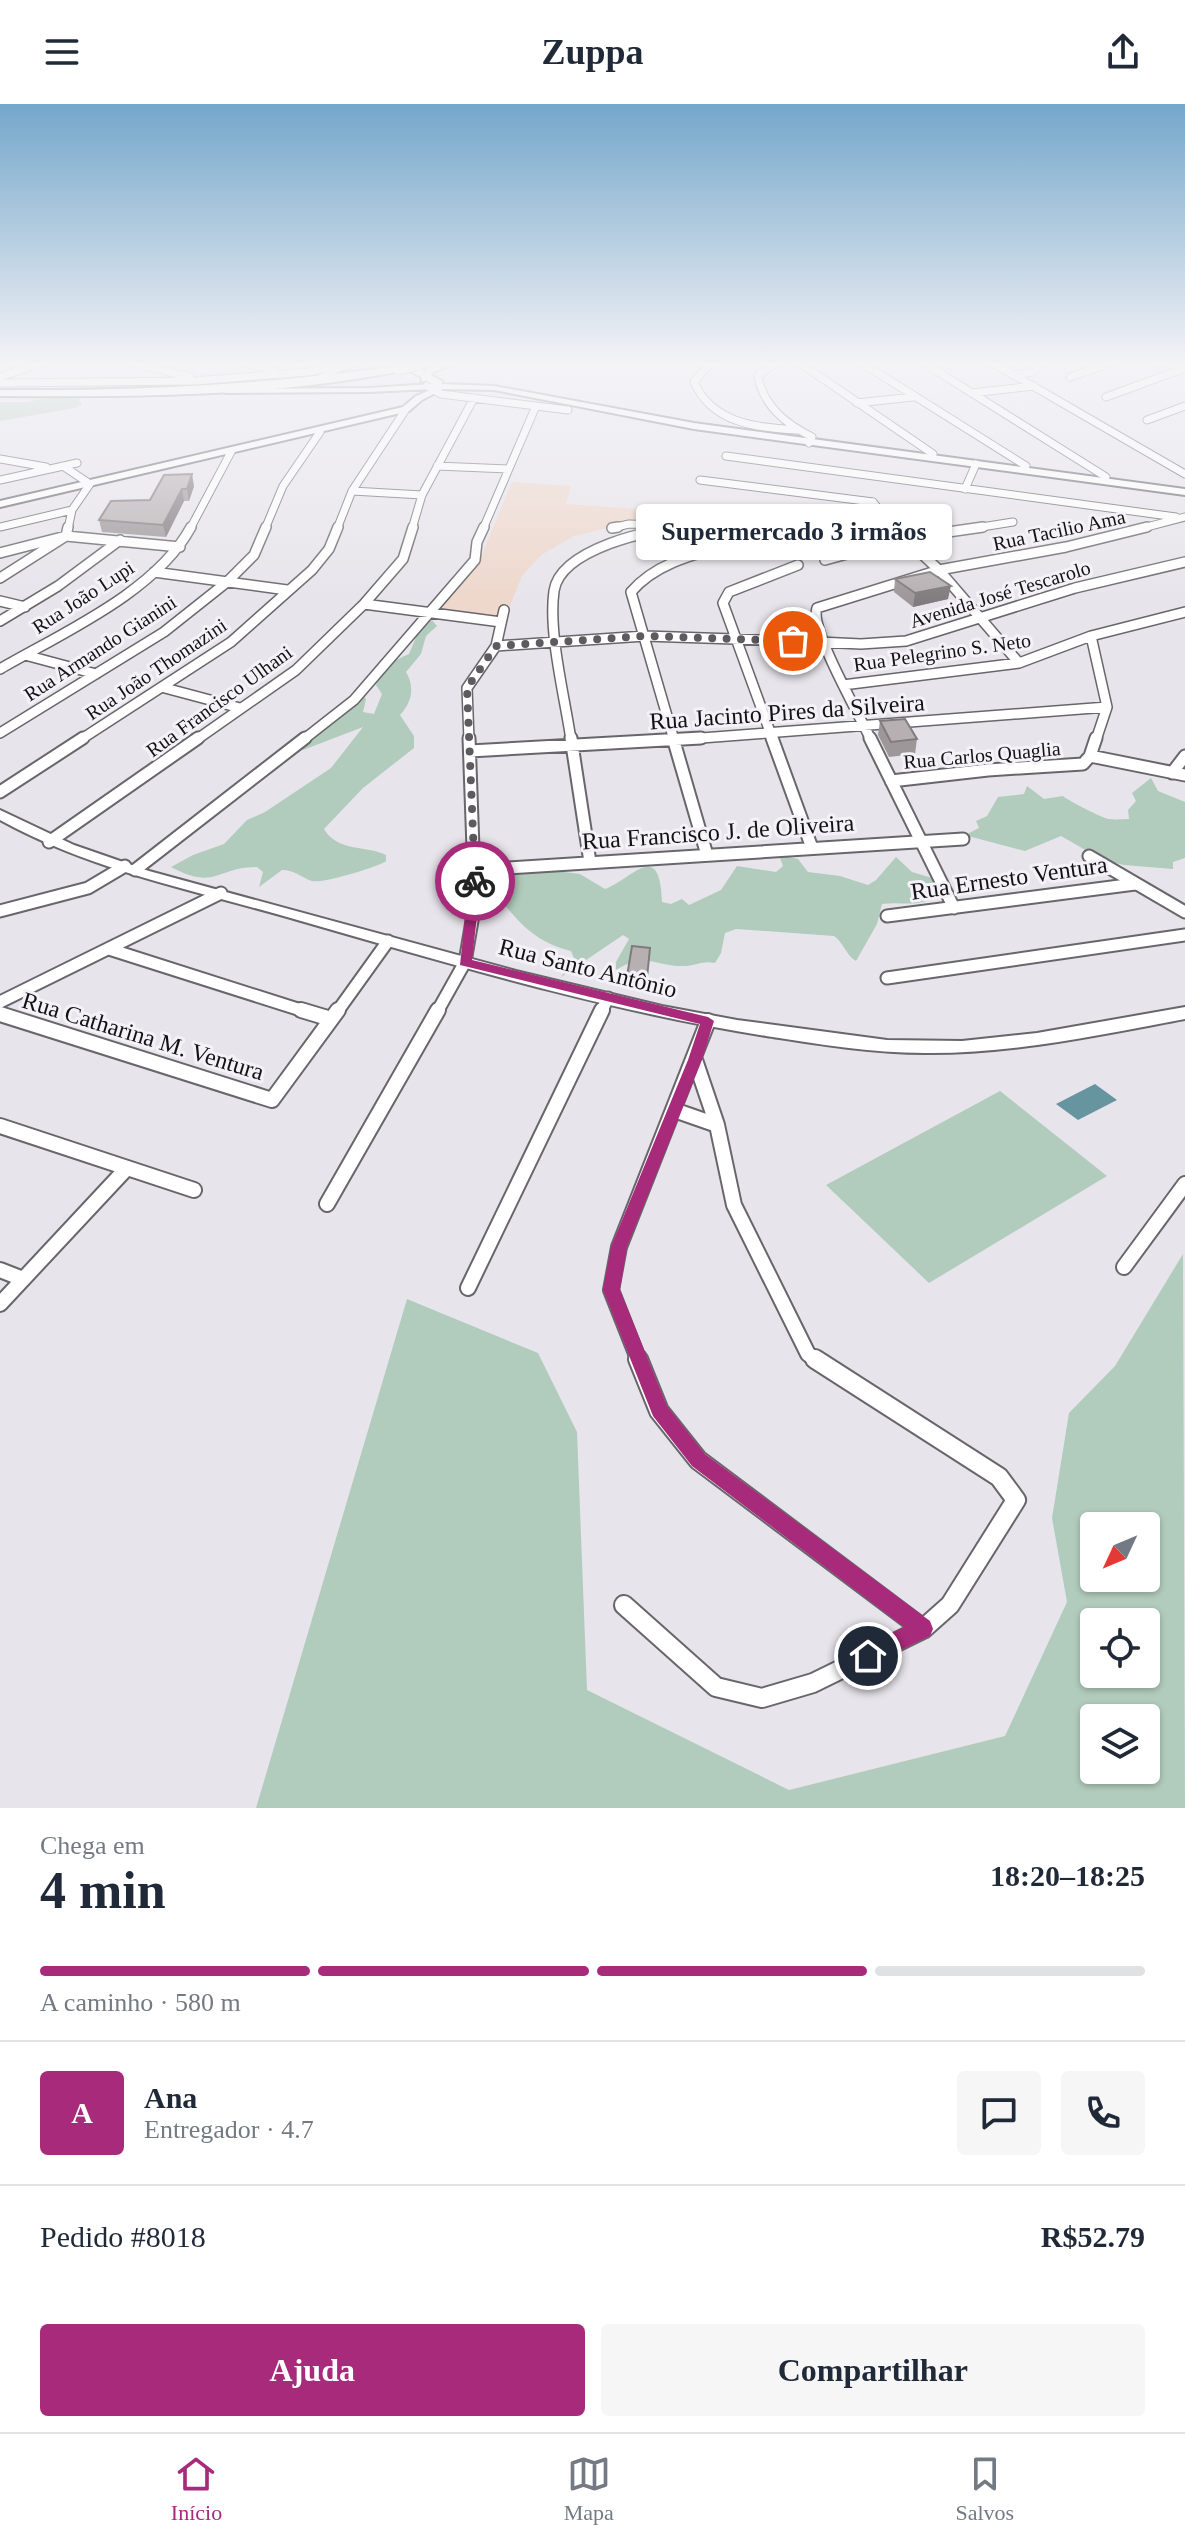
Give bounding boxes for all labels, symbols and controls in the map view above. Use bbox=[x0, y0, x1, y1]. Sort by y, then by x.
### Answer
icon: menu bbox=[40, 30, 84, 74]
icon: share bbox=[1101, 30, 1145, 74]
text: Zuppa bbox=[541, 32, 644, 72]
callout: Supermercado 3 irmãos bbox=[635, 505, 951, 561]
street label: Rua Tacilio Ama bbox=[991, 505, 1127, 555]
text: Supermercado 3 irmãos bbox=[661, 517, 927, 546]
street label: Rua João Lupi bbox=[28, 556, 139, 639]
street label: Avenida José Tescarolo bbox=[907, 556, 1093, 632]
street label: Rua Armando Gianini bbox=[20, 590, 180, 705]
pin bbox=[759, 607, 827, 675]
street label: Rua João Thomazini bbox=[81, 613, 231, 724]
icon: bag bbox=[771, 619, 815, 663]
street label: Rua Pelegrino S. Neto bbox=[852, 629, 1032, 676]
street label: Rua Francisco Ulhani bbox=[142, 641, 296, 761]
street label: Rua Jacinto Pires da Silveira bbox=[648, 689, 926, 735]
street label: Rua Carlos Quaglia bbox=[902, 737, 1062, 774]
street label: Rua Francisco J. de Oliveira bbox=[581, 810, 855, 854]
courier bbox=[435, 841, 515, 921]
street label: Rua Ernesto Ventura bbox=[909, 851, 1109, 905]
icon: bike bbox=[453, 859, 497, 903]
street label: Rua Santo Antônio bbox=[496, 933, 680, 1003]
street label: Rua Catharina M. Ventura bbox=[19, 987, 267, 1085]
north arrow bbox=[1080, 1512, 1160, 1592]
map controls bbox=[1080, 1512, 1160, 1784]
button: locate bbox=[1080, 1608, 1160, 1688]
pin bbox=[834, 1622, 902, 1690]
icon: home bbox=[846, 1634, 890, 1678]
button: layers bbox=[1080, 1704, 1160, 1784]
text: Chega em bbox=[40, 1831, 145, 1860]
text: 18:20–18:25 bbox=[990, 1859, 1145, 1892]
text: 4 min bbox=[40, 1862, 166, 1919]
text: A caminho · 580 m bbox=[40, 1988, 241, 2017]
button: chat bbox=[957, 2071, 1041, 2155]
button: phone bbox=[1061, 2071, 1145, 2155]
text: Ana bbox=[144, 2081, 197, 2114]
text: A bbox=[71, 2096, 93, 2129]
text: Entregador · 4.7 bbox=[144, 2115, 314, 2144]
text: Pedido #8018 bbox=[40, 2220, 206, 2253]
text: R$52.79 bbox=[1041, 2220, 1145, 2253]
button: Ajuda bbox=[40, 2324, 585, 2416]
button: Compartilhar bbox=[601, 2324, 1145, 2416]
tab: Início bbox=[171, 2452, 222, 2526]
tab: Mapa bbox=[564, 2452, 614, 2526]
tab: Salvos bbox=[955, 2452, 1014, 2526]

